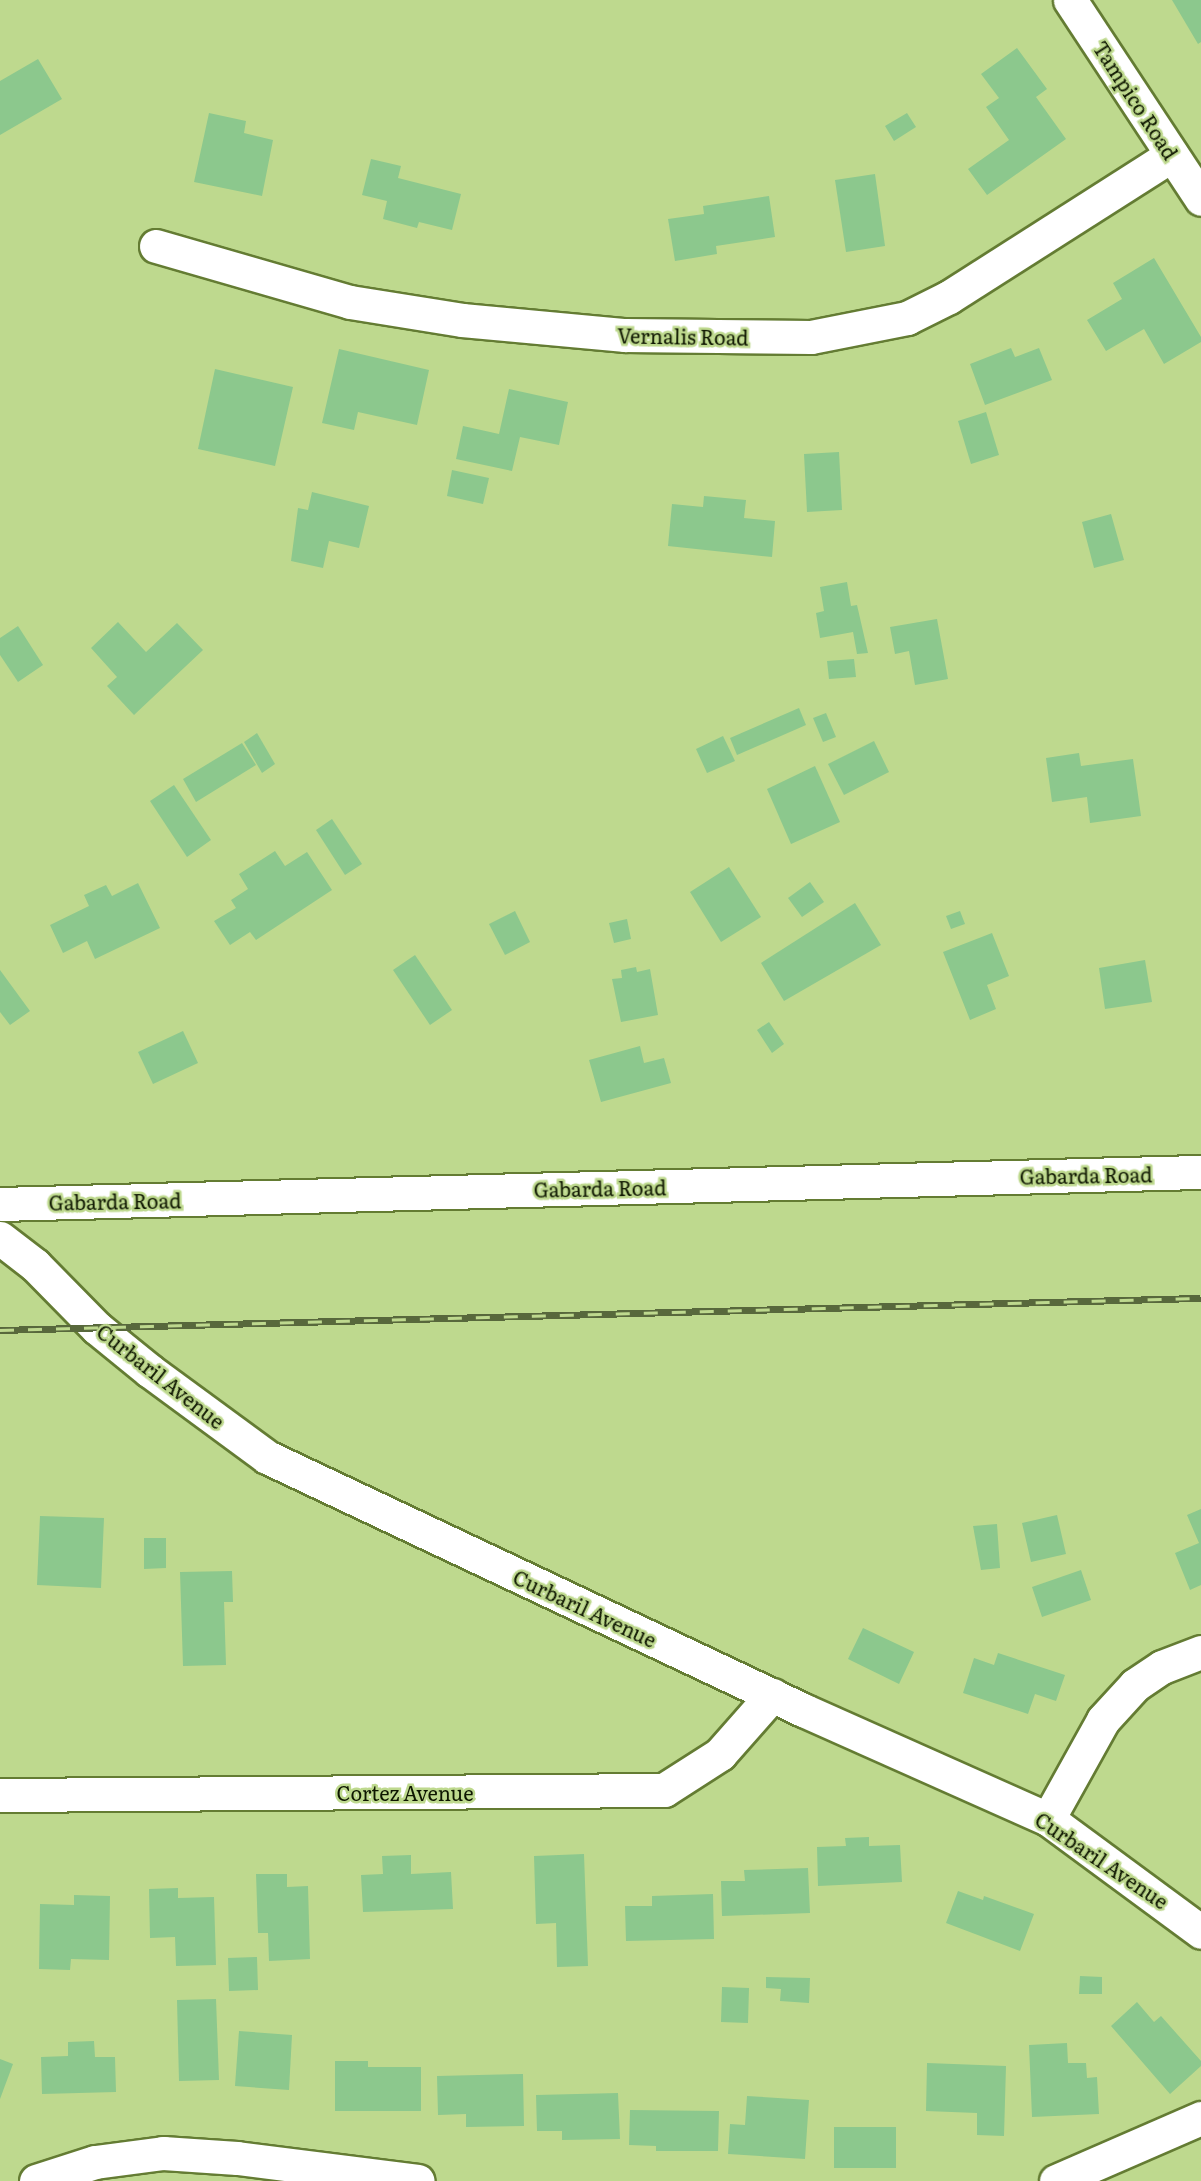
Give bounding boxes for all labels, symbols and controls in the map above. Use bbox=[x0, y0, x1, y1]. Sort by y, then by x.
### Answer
street label: Tampico Road bbox=[1089, 36, 1183, 164]
street label: Vernalis Road bbox=[617, 323, 749, 349]
street label: Gabarda Road bbox=[1019, 1162, 1153, 1188]
street label: Gabarda Road bbox=[533, 1175, 667, 1201]
street label: Gabarda Road bbox=[48, 1188, 182, 1214]
street label: Curbaril Avenue bbox=[92, 1319, 230, 1433]
street label: Curbaril Avenue bbox=[510, 1564, 660, 1652]
street label: Cortez Avenue bbox=[336, 1780, 474, 1804]
street label: Curbaril Avenue bbox=[1031, 1807, 1173, 1913]

